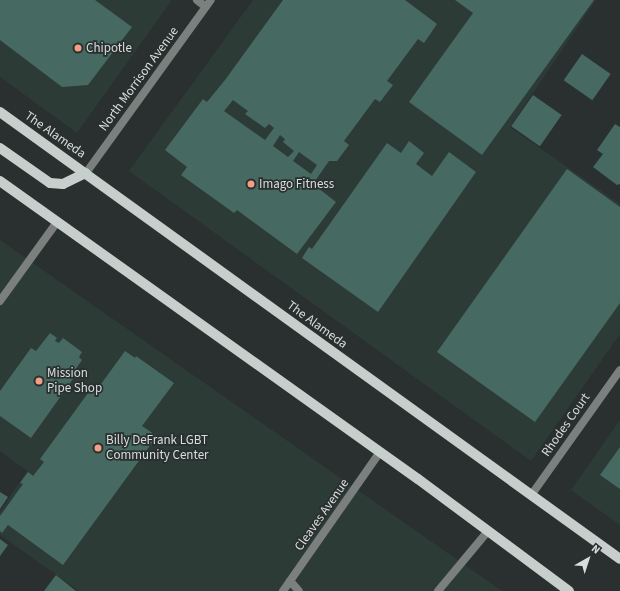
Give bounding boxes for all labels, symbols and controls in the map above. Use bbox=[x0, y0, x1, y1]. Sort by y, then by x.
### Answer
street label: North Morrison Avenue bbox=[96, 24, 182, 134]
place label: Chipotle bbox=[86, 40, 132, 56]
marker: Chipotle bbox=[73, 43, 83, 53]
street label: The Alameda bbox=[21, 108, 89, 162]
place label: Imago Fitness bbox=[259, 176, 334, 192]
marker: Imago Fitness bbox=[246, 179, 256, 189]
street label: The Alameda bbox=[284, 298, 350, 352]
place label: Mission Pipe Shop bbox=[47, 366, 102, 397]
marker: Mission Pipe Shop bbox=[34, 376, 44, 386]
street label: Rhodes Court bbox=[538, 390, 594, 460]
place label: Billy DeFrank LGBT Community Center bbox=[106, 433, 209, 464]
marker: Billy DeFrank LGBT Community Center bbox=[93, 443, 103, 453]
street label: Cleaves Avenue bbox=[291, 476, 353, 554]
north arrow bbox=[568, 539, 608, 579]
text: N bbox=[588, 541, 603, 557]

